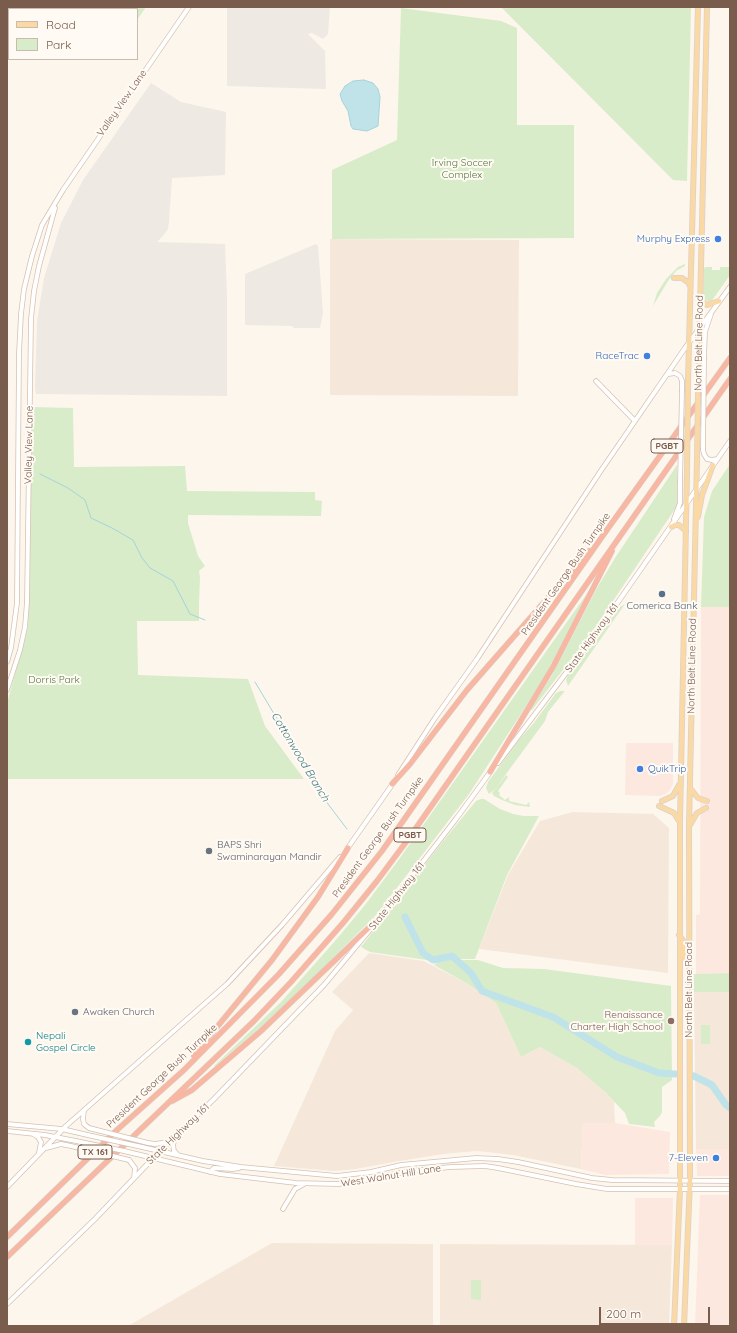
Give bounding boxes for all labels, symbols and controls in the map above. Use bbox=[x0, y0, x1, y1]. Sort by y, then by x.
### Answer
legend bbox=[8, 8, 138, 60]
text: Road bbox=[46, 17, 76, 32]
text: Park bbox=[46, 37, 71, 52]
street label: Valley View Lane bbox=[95, 67, 149, 139]
park label: Irving Soccer Complex bbox=[432, 157, 492, 180]
place label: Murphy Express bbox=[637, 233, 710, 245]
marker: Murphy Express bbox=[713, 234, 723, 244]
street label: North Belt Line Road bbox=[692, 295, 706, 391]
place label: RaceTrac bbox=[595, 350, 639, 362]
marker: RaceTrac bbox=[642, 351, 652, 361]
street label: Valley View Lane bbox=[22, 406, 36, 484]
road number: PGBT bbox=[651, 439, 683, 453]
street label: President George Bush Turnpike bbox=[519, 510, 613, 638]
marker: Comerica Bank bbox=[657, 589, 667, 599]
place label: Comerica Bank bbox=[627, 600, 697, 612]
street label: State Highway 161 bbox=[563, 601, 621, 675]
street label: North Belt Line Road bbox=[685, 618, 699, 714]
park label: Dorris Park bbox=[28, 674, 80, 686]
water label: Cottonwood Branch bbox=[268, 710, 332, 804]
place label: QuikTrip bbox=[648, 763, 686, 775]
marker: QuikTrip bbox=[635, 764, 645, 774]
street label: President George Bush Turnpike bbox=[330, 774, 426, 900]
road number: PGBT bbox=[394, 828, 426, 842]
place label: BAPS Shri Swaminarayan Mandir bbox=[217, 839, 322, 862]
marker: BAPS Shri Swaminarayan Mandir bbox=[204, 846, 214, 856]
street label: State Highway 161 bbox=[367, 860, 427, 932]
street label: North Belt Line Road bbox=[683, 942, 695, 1038]
place label: Awaken Church bbox=[83, 1006, 155, 1018]
marker: Awaken Church bbox=[70, 1007, 80, 1017]
place label: Renaissance Charter High School bbox=[570, 1009, 663, 1032]
marker: Renaissance Charter High School bbox=[666, 1016, 676, 1026]
street label: President George Bush Turnpike bbox=[104, 1022, 220, 1130]
place label: Nepali Gospel Circle bbox=[36, 1030, 96, 1054]
marker: Nepali Gospel Circle bbox=[23, 1037, 33, 1047]
street label: State Highway 161 bbox=[144, 1101, 212, 1167]
road number: TX 161 bbox=[78, 1145, 112, 1159]
place label: 7-Eleven bbox=[669, 1152, 708, 1164]
marker: 7-Eleven bbox=[711, 1153, 721, 1163]
street label: West Walnut Hill Lane bbox=[340, 1162, 442, 1190]
scale bar bbox=[601, 1299, 712, 1325]
text: 200 m bbox=[606, 1306, 641, 1321]

